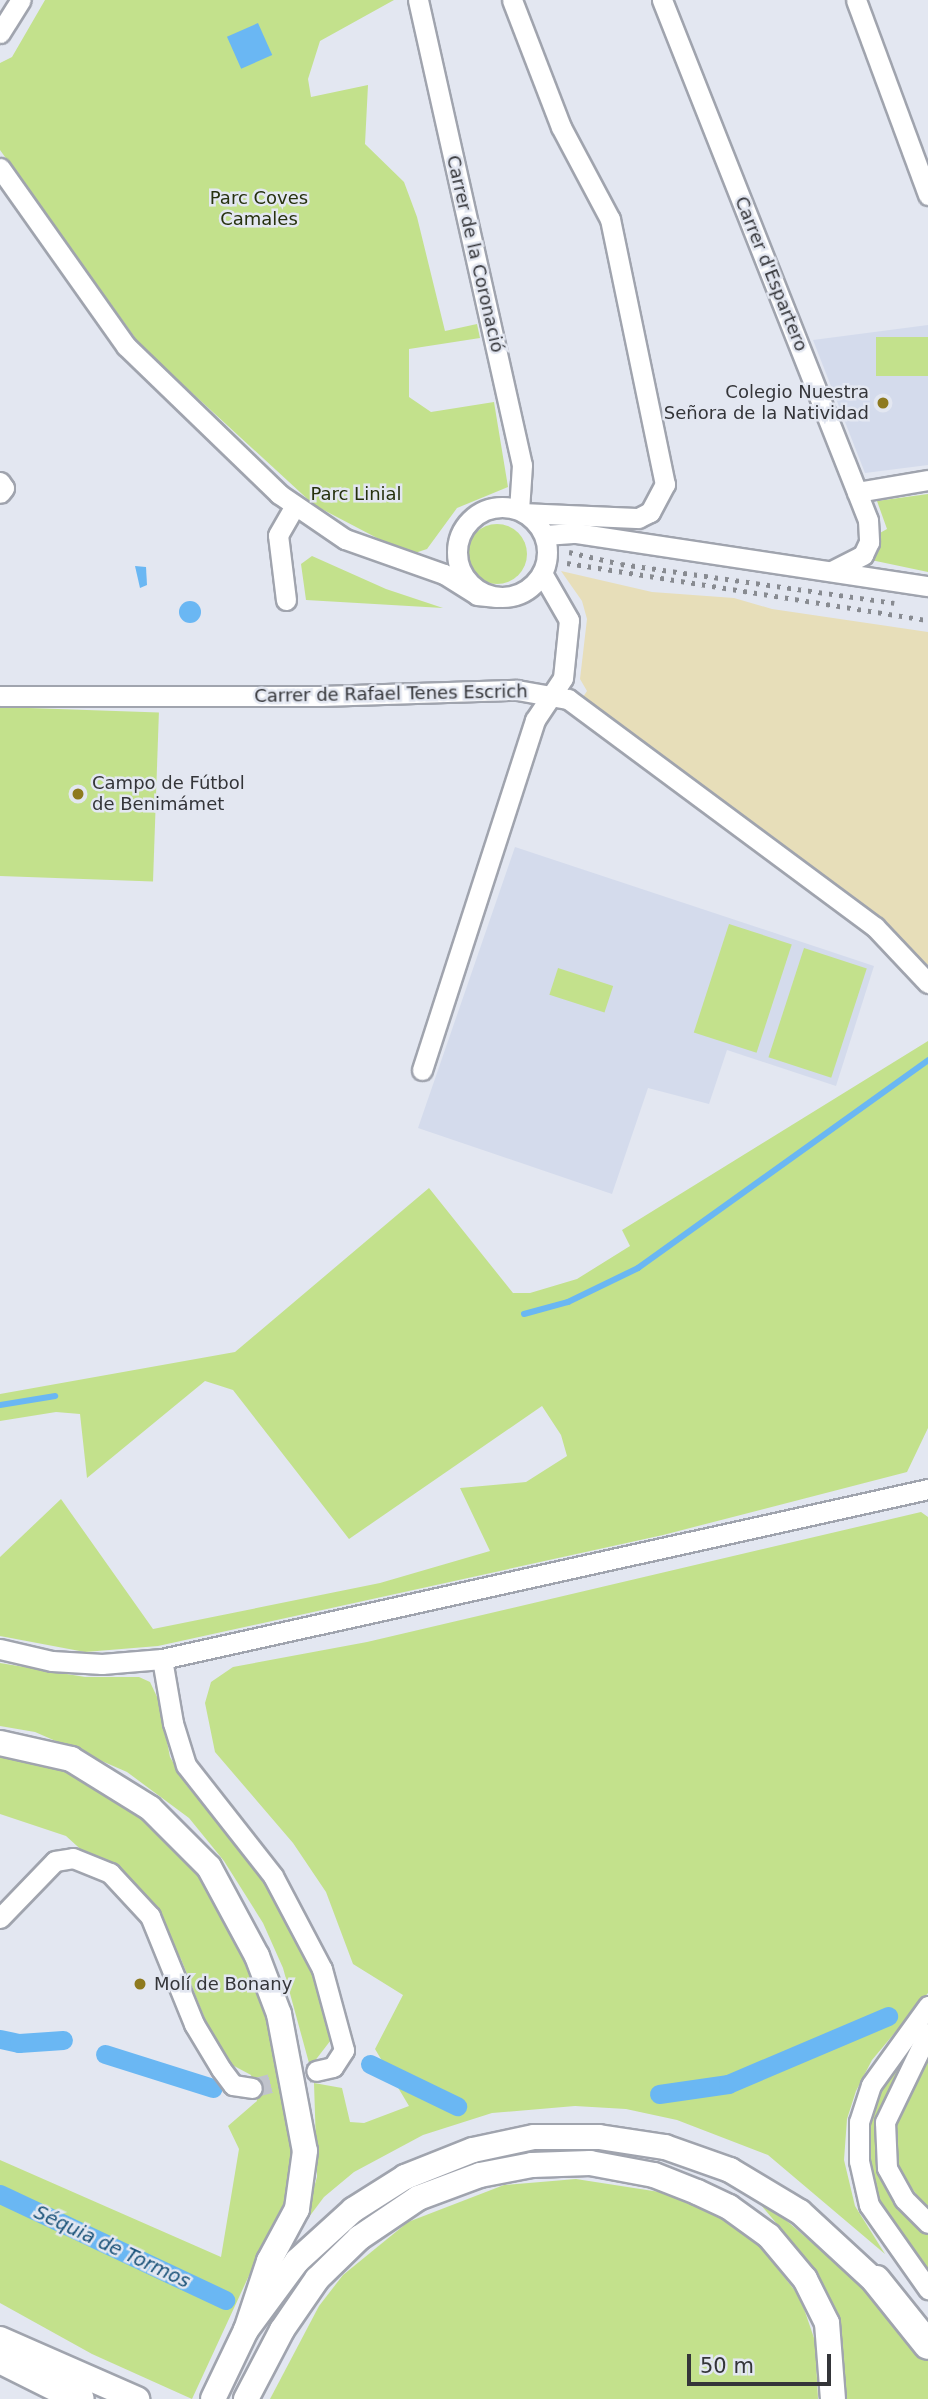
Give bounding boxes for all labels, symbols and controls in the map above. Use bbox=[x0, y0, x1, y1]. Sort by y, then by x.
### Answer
street label: Carrer de la Coronació bbox=[442, 153, 508, 355]
park label: Parc Coves Camales bbox=[210, 188, 308, 230]
street label: Carrer d'Espartero bbox=[730, 193, 812, 355]
place label: Colegio Nuestra Señora de la Natividad bbox=[664, 382, 869, 424]
marker: Colegio Nuestra Señora de la Natividad bbox=[875, 395, 891, 411]
park label: Parc Linial bbox=[310, 483, 402, 505]
street label: Carrer de Rafael Tenes Escrich bbox=[254, 681, 528, 707]
place label: Campo de Fútbol de Benimámet bbox=[92, 773, 245, 816]
marker: Campo de Fútbol de Benimámet bbox=[70, 786, 86, 802]
place label: Molí de Bonany bbox=[154, 1973, 292, 1995]
marker: Molí de Bonany bbox=[132, 1976, 148, 1992]
water label: Séquia de Tormos bbox=[30, 2201, 194, 2293]
scale bar bbox=[690, 2340, 834, 2384]
text: 50 m bbox=[700, 2354, 754, 2378]

